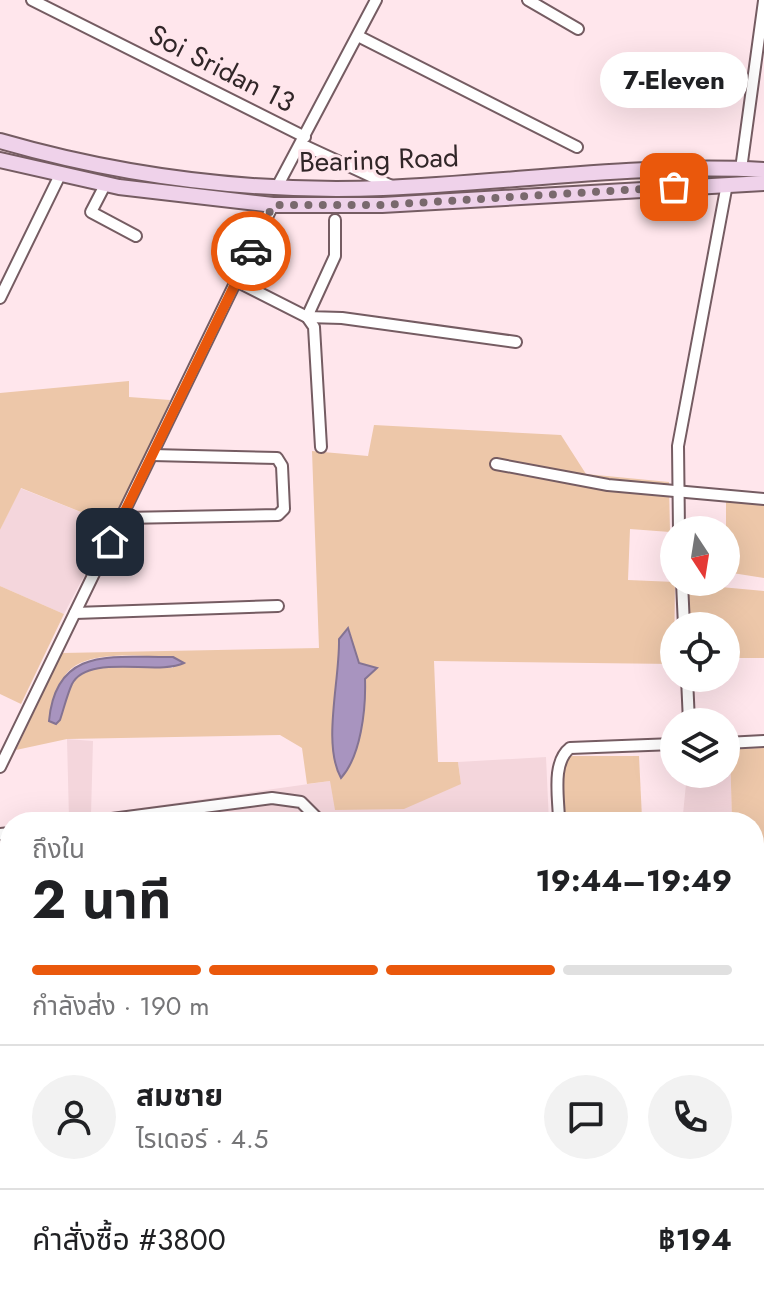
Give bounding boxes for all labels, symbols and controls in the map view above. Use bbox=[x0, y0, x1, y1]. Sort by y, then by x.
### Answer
street label: Soi Sridan 13 bbox=[142, 14, 302, 123]
callout: 7-Eleven bbox=[600, 51, 748, 107]
text: 7-Eleven bbox=[623, 61, 725, 99]
street label: Bearing Road bbox=[298, 136, 460, 183]
pin bbox=[640, 153, 708, 221]
icon: bag bbox=[652, 165, 696, 209]
courier bbox=[211, 211, 291, 291]
icon: car bbox=[229, 229, 273, 273]
pin bbox=[76, 508, 144, 576]
north arrow bbox=[660, 516, 740, 596]
map controls bbox=[660, 516, 740, 788]
icon: home bbox=[88, 520, 132, 564]
button: locate bbox=[660, 612, 740, 692]
button: layers bbox=[660, 708, 740, 788]
text: ถึงใน bbox=[32, 830, 85, 868]
text: 19:44–19:49 bbox=[536, 859, 732, 902]
text: 2 นาที bbox=[32, 862, 171, 938]
text: กำลังส่ง · 190 m bbox=[32, 987, 210, 1025]
text: สมชาย bbox=[136, 1074, 223, 1117]
button: person bbox=[32, 1075, 116, 1159]
button: chat bbox=[544, 1075, 628, 1159]
button: phone bbox=[648, 1075, 732, 1159]
text: ไรเดอร์ · 4.5 bbox=[136, 1120, 268, 1158]
text: คำสั่งซื้อ #3800 bbox=[32, 1218, 226, 1261]
text: ฿194 bbox=[658, 1218, 732, 1261]

